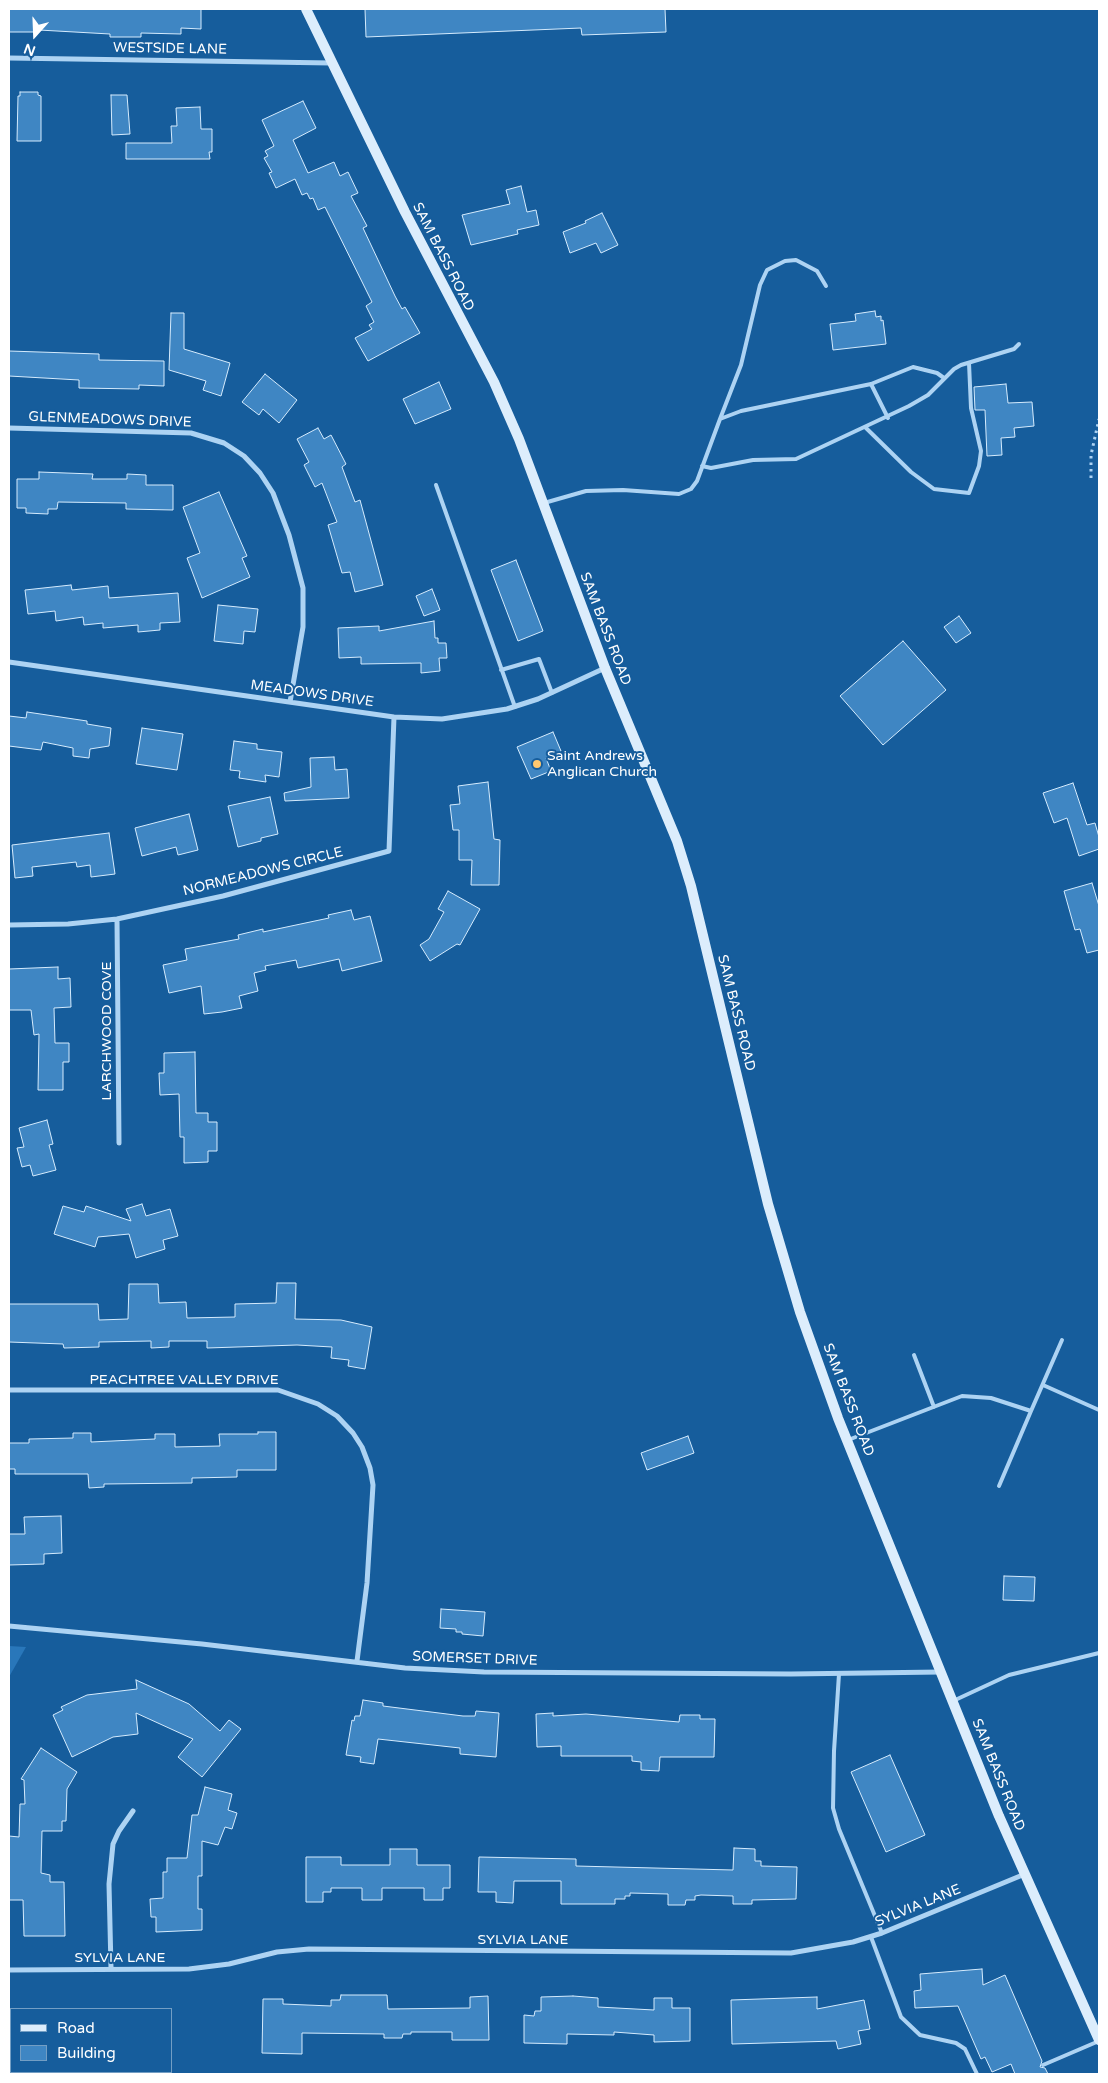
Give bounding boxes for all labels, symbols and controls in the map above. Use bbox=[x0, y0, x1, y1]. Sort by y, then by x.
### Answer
north arrow bbox=[10, 10, 60, 60]
text: N bbox=[22, 40, 38, 59]
street label: WESTSIDE LANE bbox=[113, 40, 227, 58]
street label: SAM BASS ROAD bbox=[408, 200, 478, 314]
street label: GLENMEADOWS DRIVE bbox=[28, 409, 192, 431]
street label: SAM BASS ROAD bbox=[576, 570, 634, 688]
street label: MEADOWS DRIVE bbox=[249, 677, 375, 711]
place label: Saint Andrews Anglican Church bbox=[547, 748, 657, 780]
marker: Saint Andrews Anglican Church bbox=[531, 758, 543, 770]
street label: NORMEADOWS CIRCLE bbox=[181, 844, 345, 900]
street label: SAM BASS ROAD bbox=[713, 953, 759, 1073]
street label: LARCHWOOD COVE bbox=[99, 962, 115, 1100]
street label: SAM BASS ROAD bbox=[819, 1341, 877, 1459]
street label: PEACHTREE VALLEY DRIVE bbox=[89, 1372, 279, 1388]
street label: SOMERSET DRIVE bbox=[412, 1648, 538, 1670]
street label: SAM BASS ROAD bbox=[968, 1717, 1028, 1833]
street label: SYLVIA LANE bbox=[873, 1881, 963, 1931]
street label: SYLVIA LANE bbox=[477, 1932, 569, 1948]
street label: SYLVIA LANE bbox=[74, 1950, 166, 1966]
legend bbox=[10, 2008, 172, 2073]
text: Road bbox=[57, 2019, 95, 2037]
text: Building bbox=[57, 2044, 116, 2062]

